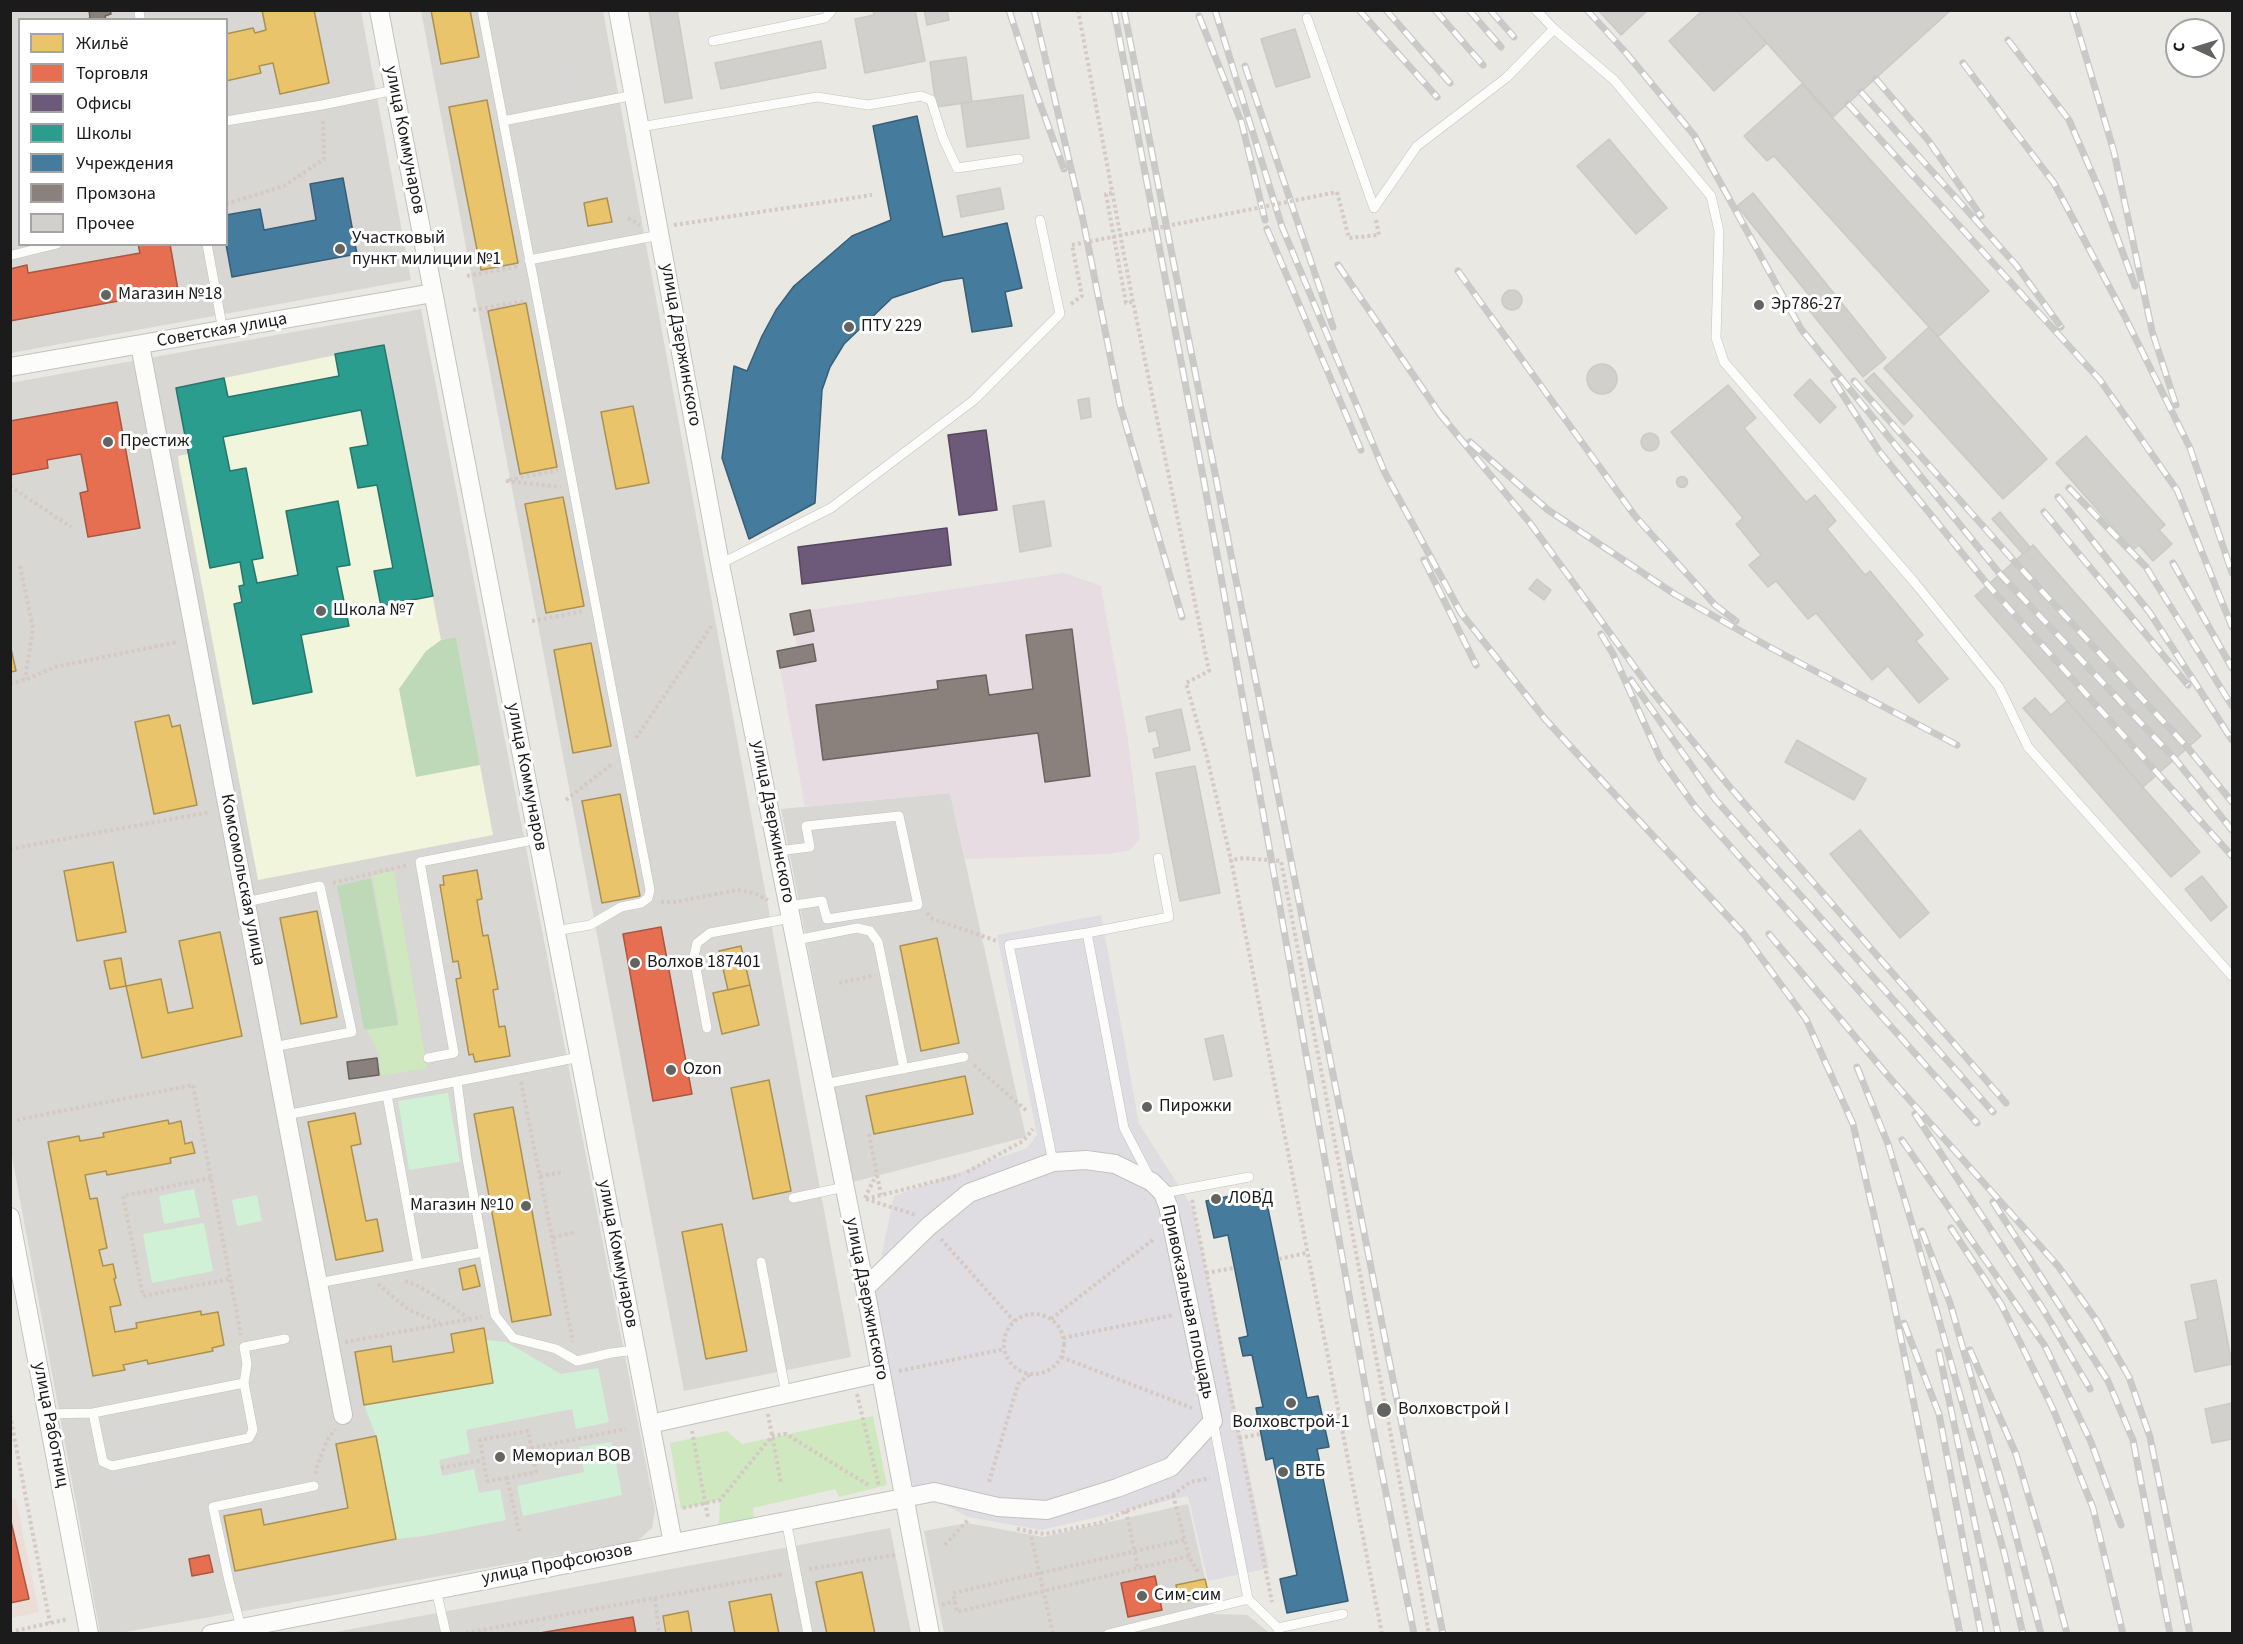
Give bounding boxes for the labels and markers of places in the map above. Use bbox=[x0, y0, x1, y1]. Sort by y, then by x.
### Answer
place label: Участковый пункт милиции №1 bbox=[352, 228, 501, 270]
marker: Участковый пункт милиции №1 bbox=[333, 242, 347, 256]
place label: Магазин №18 bbox=[118, 284, 222, 306]
marker: Магазин №18 bbox=[99, 288, 113, 302]
place label: Эр786-27 bbox=[1771, 294, 1842, 316]
marker: Эр786-27 bbox=[1752, 298, 1766, 312]
place label: ПТУ 229 bbox=[861, 316, 922, 338]
marker: ПТУ 229 bbox=[842, 320, 856, 334]
place label: Престиж bbox=[120, 431, 189, 453]
marker: Престиж bbox=[101, 435, 115, 449]
place label: Школа №7 bbox=[333, 600, 414, 622]
marker: Школа №7 bbox=[314, 604, 328, 618]
place label: Волхов 187401 bbox=[647, 952, 761, 974]
marker: Волхов 187401 bbox=[628, 956, 642, 970]
place label: Ozon bbox=[683, 1059, 722, 1081]
marker: Ozon bbox=[664, 1063, 678, 1077]
place label: Пирожки bbox=[1159, 1096, 1232, 1118]
marker: Пирожки bbox=[1140, 1100, 1154, 1114]
place label: ЛОВД bbox=[1228, 1188, 1273, 1210]
marker: ЛОВД bbox=[1209, 1192, 1223, 1206]
place label: Магазин №10 bbox=[410, 1195, 514, 1217]
marker: Магазин №10 bbox=[519, 1199, 533, 1213]
marker: Волховстрой-1 bbox=[1284, 1396, 1298, 1410]
place label: Волховстрой I bbox=[1398, 1399, 1509, 1421]
marker: Волховстрой I bbox=[1375, 1401, 1393, 1419]
place label: Волховстрой-1 bbox=[1232, 1412, 1350, 1434]
place label: Мемориал ВОВ bbox=[512, 1446, 631, 1468]
marker: Мемориал ВОВ bbox=[493, 1450, 507, 1464]
place label: ВТБ bbox=[1295, 1461, 1325, 1483]
marker: ВТБ bbox=[1276, 1465, 1290, 1479]
place label: Сим-сим bbox=[1154, 1585, 1221, 1607]
marker: Сим-сим bbox=[1135, 1589, 1149, 1603]

